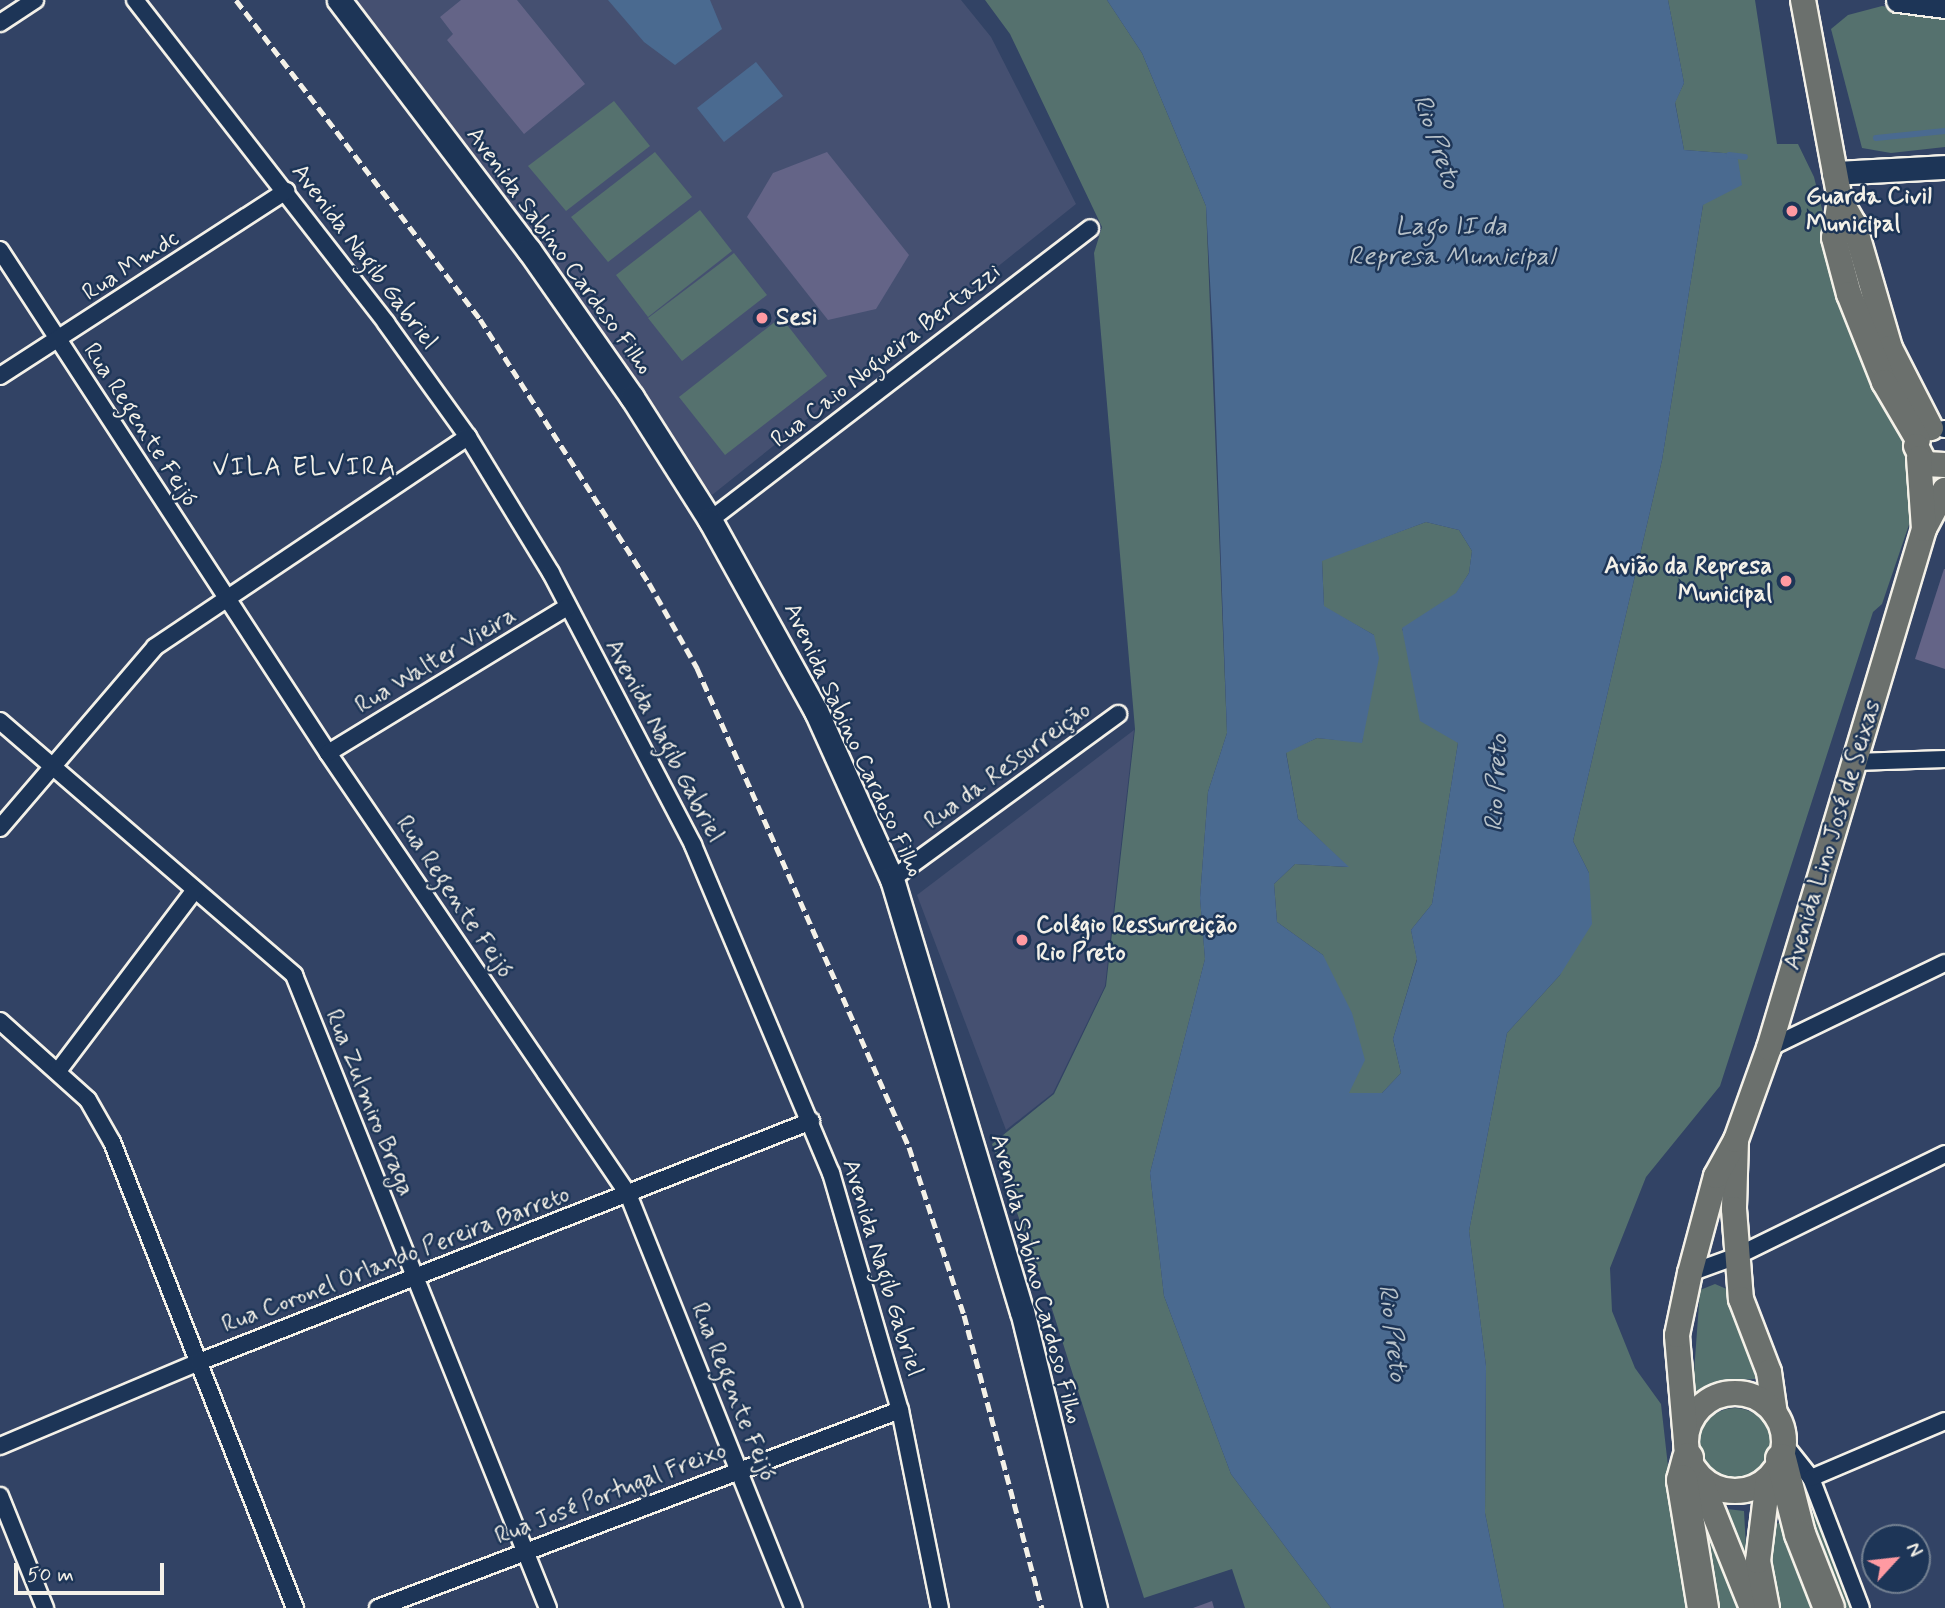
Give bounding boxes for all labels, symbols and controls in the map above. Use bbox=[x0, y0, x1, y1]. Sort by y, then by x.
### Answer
water label: Rio Preto bbox=[1405, 91, 1465, 193]
street label: Avenida Sabino Cardoso Filho bbox=[460, 122, 658, 380]
street label: Avenida Nagib Gabriel bbox=[284, 158, 444, 356]
place label: Guarda Civil Municipal bbox=[1806, 183, 1932, 239]
marker: Guarda Civil Municipal bbox=[1784, 203, 1800, 219]
water label: Lago II da Represa Municipal bbox=[1351, 212, 1551, 274]
street label: Rua Mmdc bbox=[77, 224, 185, 308]
street label: Rua Caio Nogueira Bertazzi bbox=[769, 260, 1003, 452]
place label: Sesi bbox=[776, 304, 817, 332]
marker: Sesi bbox=[754, 310, 770, 326]
street label: Rua Regente Feijó bbox=[77, 338, 203, 512]
district label: VILA ELVIRA bbox=[213, 453, 397, 485]
place label: Avião da Represa Municipal bbox=[1599, 553, 1772, 609]
marker: Avião da Represa Municipal bbox=[1778, 573, 1794, 589]
street label: Avenida Sabino Cardoso Filho bbox=[777, 599, 929, 881]
street label: Rua Walter Vieira bbox=[351, 602, 521, 720]
street label: Avenida Nagib Gabriel bbox=[598, 634, 730, 848]
street label: Avenida Lino José de Seixas bbox=[1778, 695, 1888, 975]
street label: Rua da Ressurreição bbox=[920, 697, 1096, 835]
water label: Rio Preto bbox=[1480, 734, 1516, 832]
street label: Rua Regente Feijó bbox=[389, 811, 519, 983]
place label: Colégio Ressurreição Rio Preto bbox=[1036, 912, 1235, 968]
marker: Colégio Ressurreição Rio Preto bbox=[1014, 932, 1030, 948]
street label: Rua Zulmiro Braga bbox=[319, 1006, 419, 1200]
street label: Avenida Sabino Cardoso Filho bbox=[983, 1131, 1089, 1427]
street label: Avenida Nagib Gabriel bbox=[835, 1155, 929, 1381]
street label: Rua Coronel Orlando Pereira Barreto bbox=[215, 1179, 577, 1341]
water label: Rio Preto bbox=[1370, 1283, 1412, 1383]
street label: Rua Regente Feijó bbox=[684, 1299, 782, 1485]
street label: Rua José Portugal Freixo bbox=[491, 1436, 731, 1552]
north arrow bbox=[1861, 1524, 1931, 1594]
text: N bbox=[1899, 1539, 1927, 1561]
scale bar bbox=[18, 1548, 168, 1592]
text: 50 m bbox=[27, 1561, 74, 1589]

